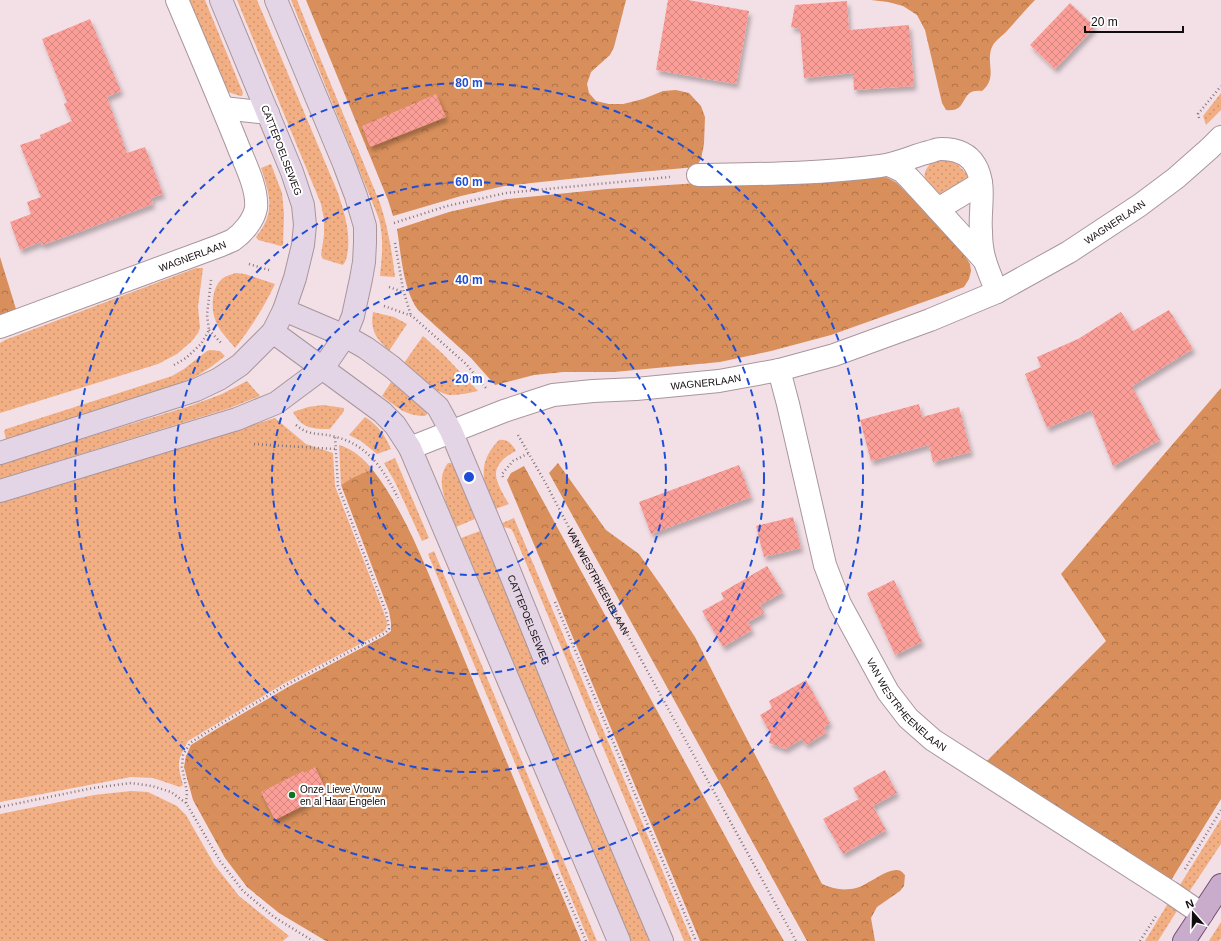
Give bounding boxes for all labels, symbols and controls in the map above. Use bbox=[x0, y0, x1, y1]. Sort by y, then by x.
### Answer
scale bar bbox=[1085, 8, 1183, 34]
text: 20 m bbox=[1091, 15, 1118, 29]
text: 80 m bbox=[455, 76, 483, 90]
street label: CATTEPOELSEWEG bbox=[259, 103, 304, 197]
text: 60 m bbox=[455, 175, 483, 189]
street label: WAGNERLAAN bbox=[1082, 198, 1148, 246]
street label: WAGNERLAAN bbox=[157, 239, 228, 274]
text: 40 m bbox=[455, 273, 483, 287]
text: 20 m bbox=[455, 372, 483, 386]
street label: WAGNERLAAN bbox=[670, 372, 742, 392]
centre of rings bbox=[462, 470, 476, 484]
street label: VAN WESTRHEENELAAN bbox=[564, 527, 631, 637]
street label: CATTEPOELSEWEG bbox=[505, 573, 552, 667]
street label: VAN WESTRHEENELAAN bbox=[864, 656, 948, 753]
place label: Onze Lieve Vrouw en al Haar Engelen bbox=[300, 784, 386, 807]
marker: Onze Lieve Vrouw en al Haar Engelen bbox=[287, 790, 297, 800]
north arrow bbox=[1173, 893, 1213, 933]
text: N bbox=[1184, 897, 1195, 911]

